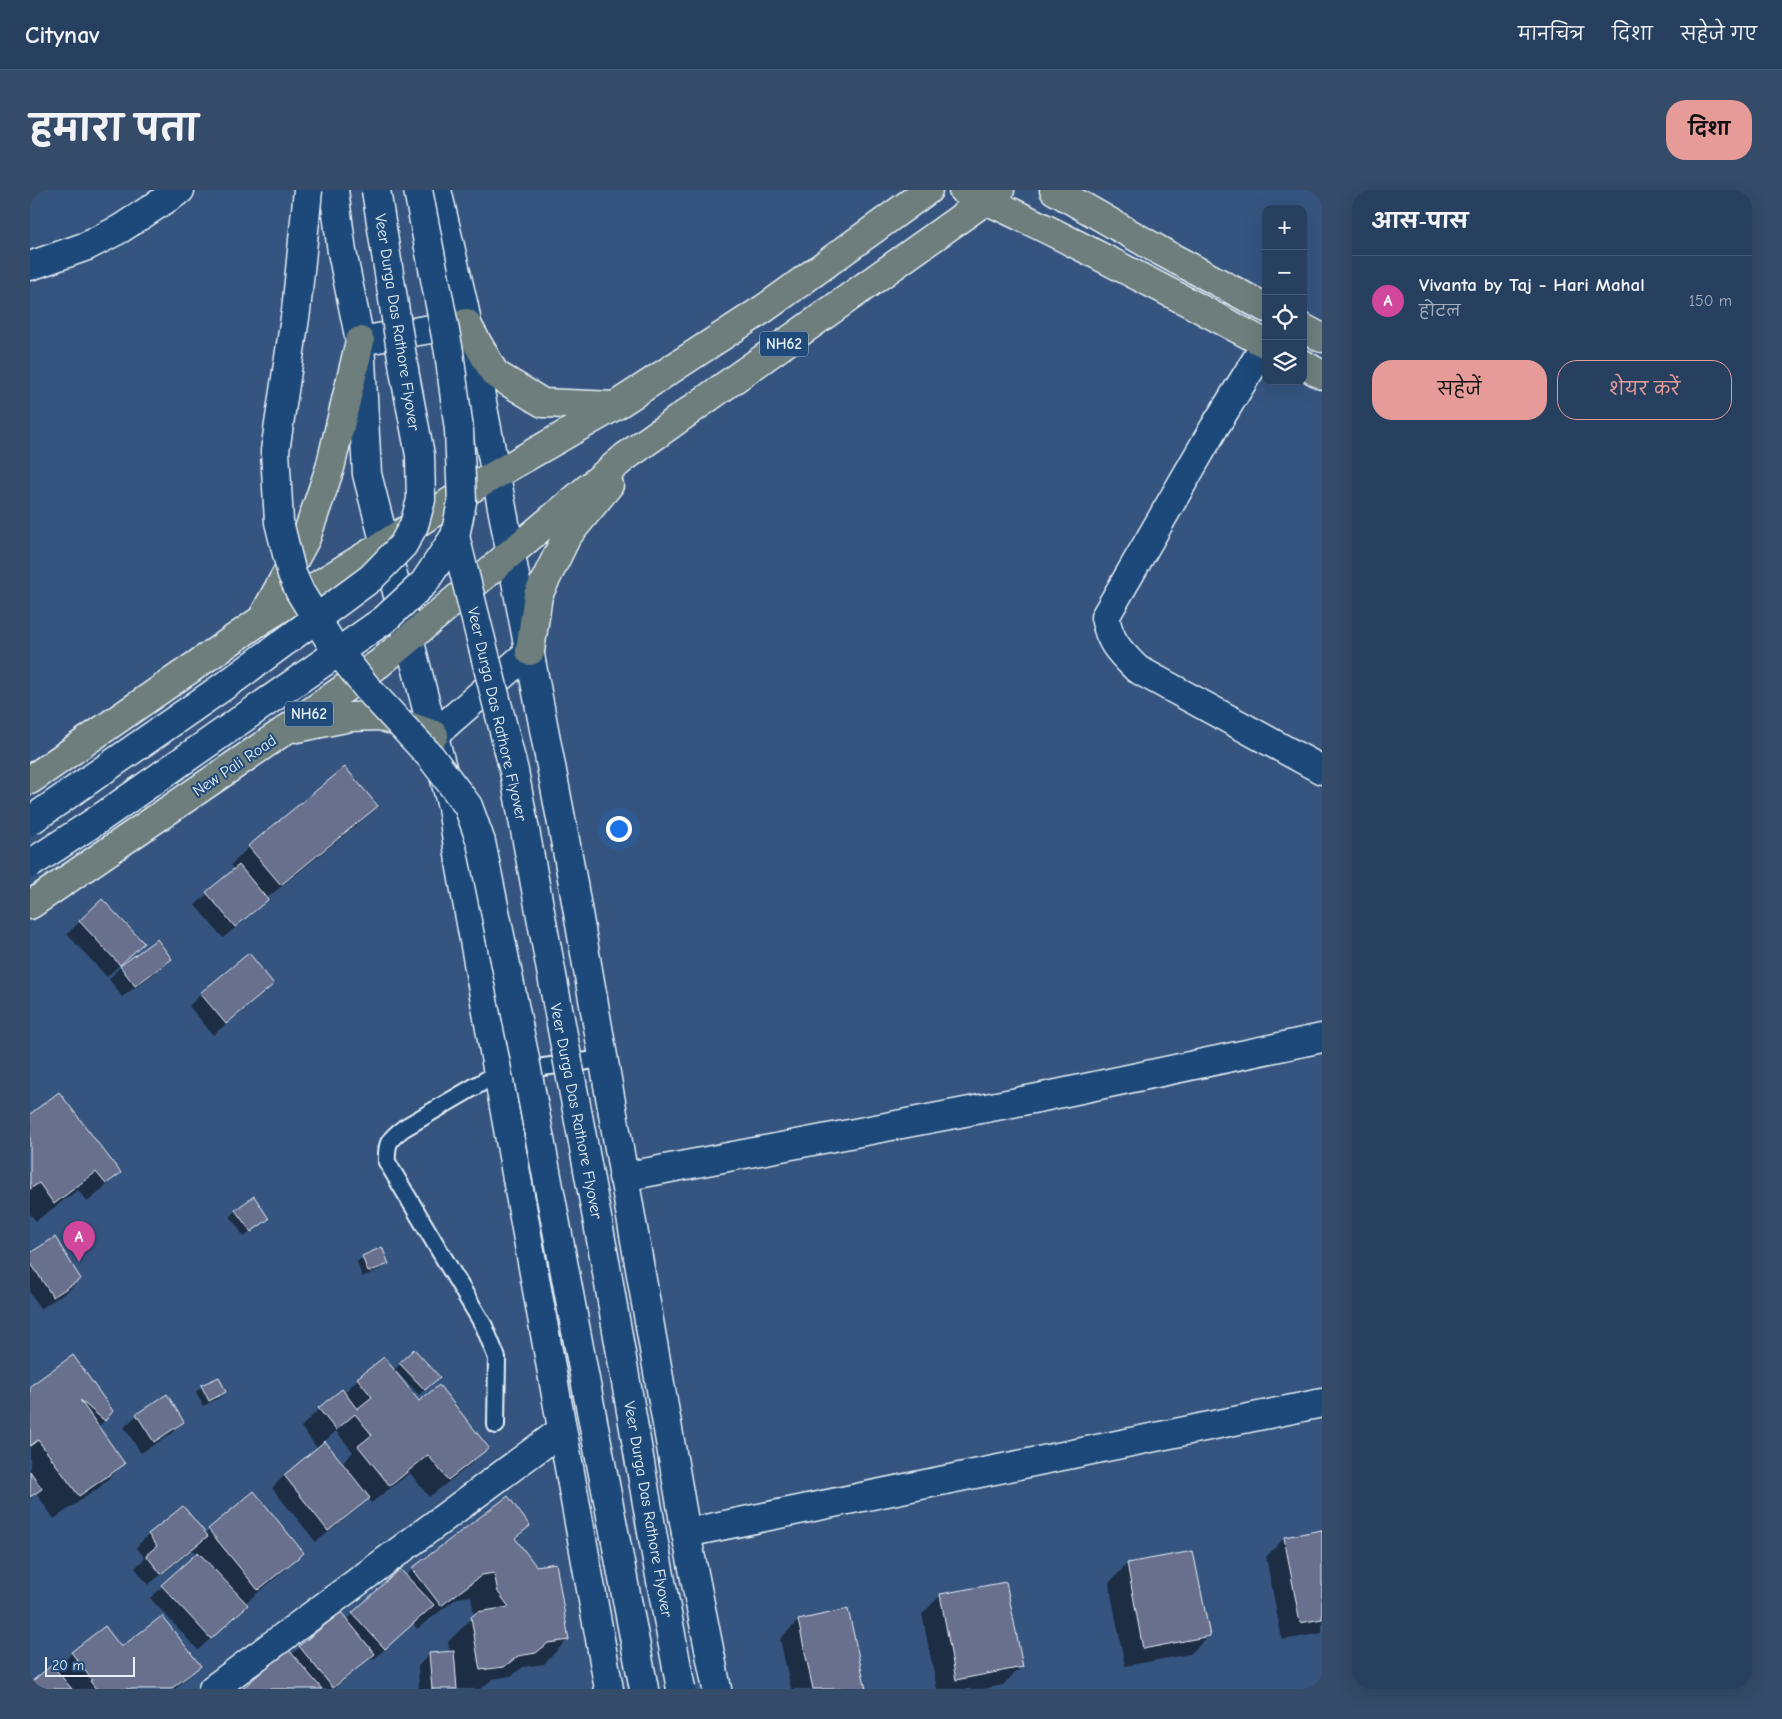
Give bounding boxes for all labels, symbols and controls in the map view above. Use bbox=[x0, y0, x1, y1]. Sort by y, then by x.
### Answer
text: Citynav bbox=[25, 21, 100, 49]
text: मानचित्र bbox=[1518, 24, 1584, 45]
text: दिशा bbox=[1612, 24, 1653, 45]
text: सहेजे गए bbox=[1681, 24, 1757, 45]
button: दिशा bbox=[1666, 100, 1752, 160]
text: हमारा पता bbox=[30, 108, 198, 149]
map controls bbox=[1262, 205, 1307, 385]
button: + bbox=[1262, 205, 1307, 250]
text: आस-पास bbox=[1372, 209, 1468, 233]
street label: Veer Durga Das Rathore Flyover bbox=[371, 213, 423, 432]
button: − bbox=[1262, 250, 1307, 295]
text: Vivanta by Taj - Hari Mahal bbox=[1419, 274, 1645, 296]
text: A bbox=[1384, 292, 1392, 310]
text: 150 m bbox=[1689, 292, 1732, 310]
button: locate bbox=[1262, 295, 1307, 340]
text: होटल bbox=[1419, 302, 1461, 320]
road number: NH62 bbox=[760, 332, 808, 356]
button: layers bbox=[1262, 340, 1307, 385]
button: सहेजें bbox=[1372, 360, 1547, 420]
button: शेयर करें bbox=[1557, 360, 1732, 420]
street label: Veer Durga Das Rathore Flyover bbox=[464, 605, 531, 824]
road number: NH62 bbox=[285, 702, 333, 726]
street label: New Pali Road bbox=[189, 731, 280, 800]
your location bbox=[606, 816, 632, 842]
street label: Veer Durga Das Rathore Flyover bbox=[546, 1002, 606, 1221]
pin: A bbox=[63, 1221, 95, 1262]
street label: Veer Durga Das Rathore Flyover bbox=[620, 1400, 676, 1619]
scale bar bbox=[45, 1654, 135, 1677]
text: 20 m bbox=[52, 1657, 84, 1674]

